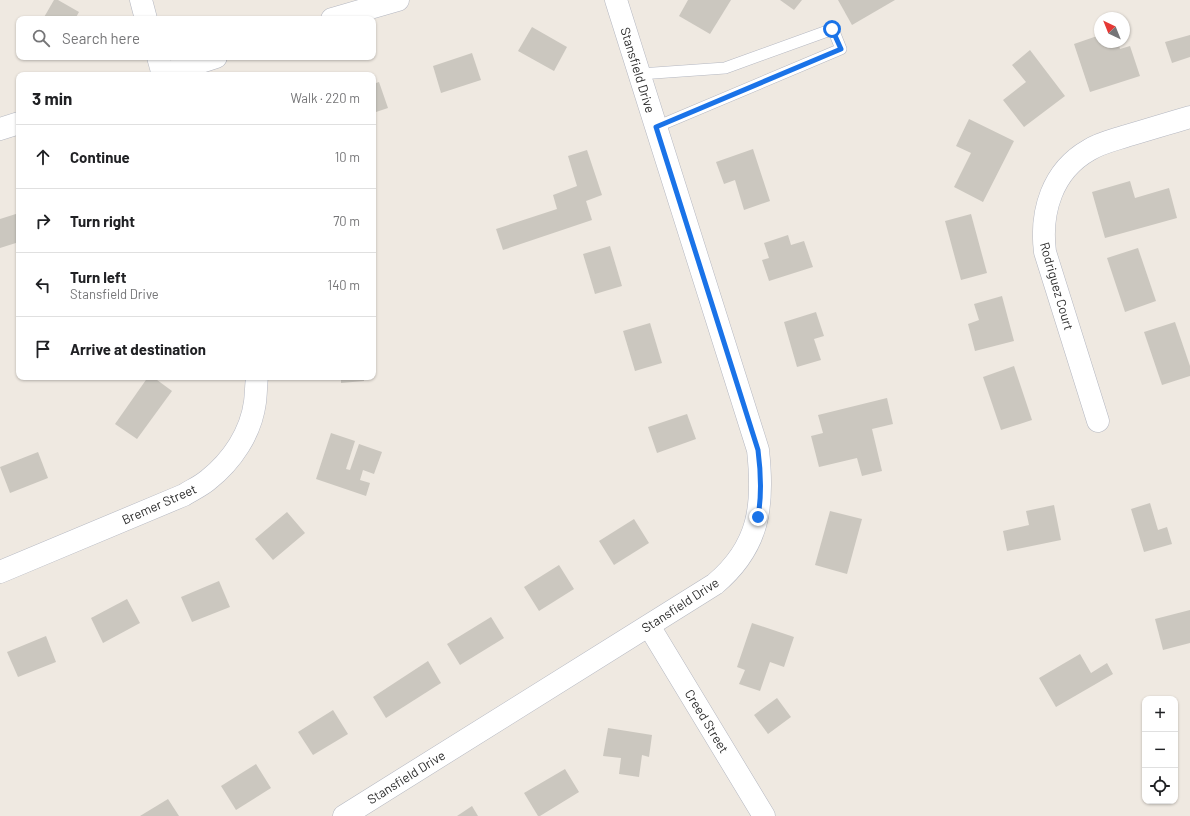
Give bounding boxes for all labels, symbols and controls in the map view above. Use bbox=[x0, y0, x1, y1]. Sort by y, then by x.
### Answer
north arrow bbox=[1094, 12, 1130, 48]
search box bbox=[16, 16, 376, 60]
route start bbox=[823, 20, 841, 38]
street label: Stansfield Drive bbox=[617, 25, 659, 115]
icon: search bbox=[30, 27, 52, 49]
text: Search here bbox=[62, 29, 140, 47]
text: 3 min bbox=[32, 88, 72, 108]
text: Walk · 220 m bbox=[290, 90, 360, 106]
icon: ahead bbox=[32, 146, 54, 168]
text: Continue bbox=[70, 148, 130, 166]
text: 10 m bbox=[335, 149, 360, 165]
icon: right bbox=[32, 210, 54, 232]
text: Turn right bbox=[70, 212, 135, 230]
text: 70 m bbox=[333, 213, 360, 229]
street label: Rodriguez Court bbox=[1037, 240, 1077, 332]
text: Turn left bbox=[70, 268, 126, 286]
icon: left bbox=[32, 274, 54, 296]
text: 140 m bbox=[328, 277, 360, 293]
text: Stansfield Drive bbox=[70, 286, 159, 302]
icon: arrive bbox=[32, 338, 54, 360]
text: Arrive at destination bbox=[70, 340, 206, 358]
street label: Bremer Street bbox=[119, 480, 199, 528]
route end bbox=[749, 508, 767, 526]
street label: Stansfield Drive bbox=[638, 574, 722, 636]
street label: Creed Street bbox=[682, 686, 732, 756]
map controls bbox=[1142, 696, 1178, 804]
button: + bbox=[1142, 696, 1178, 732]
button: − bbox=[1142, 732, 1178, 768]
street label: Stansfield Drive bbox=[364, 747, 448, 807]
button: locate bbox=[1142, 768, 1178, 804]

